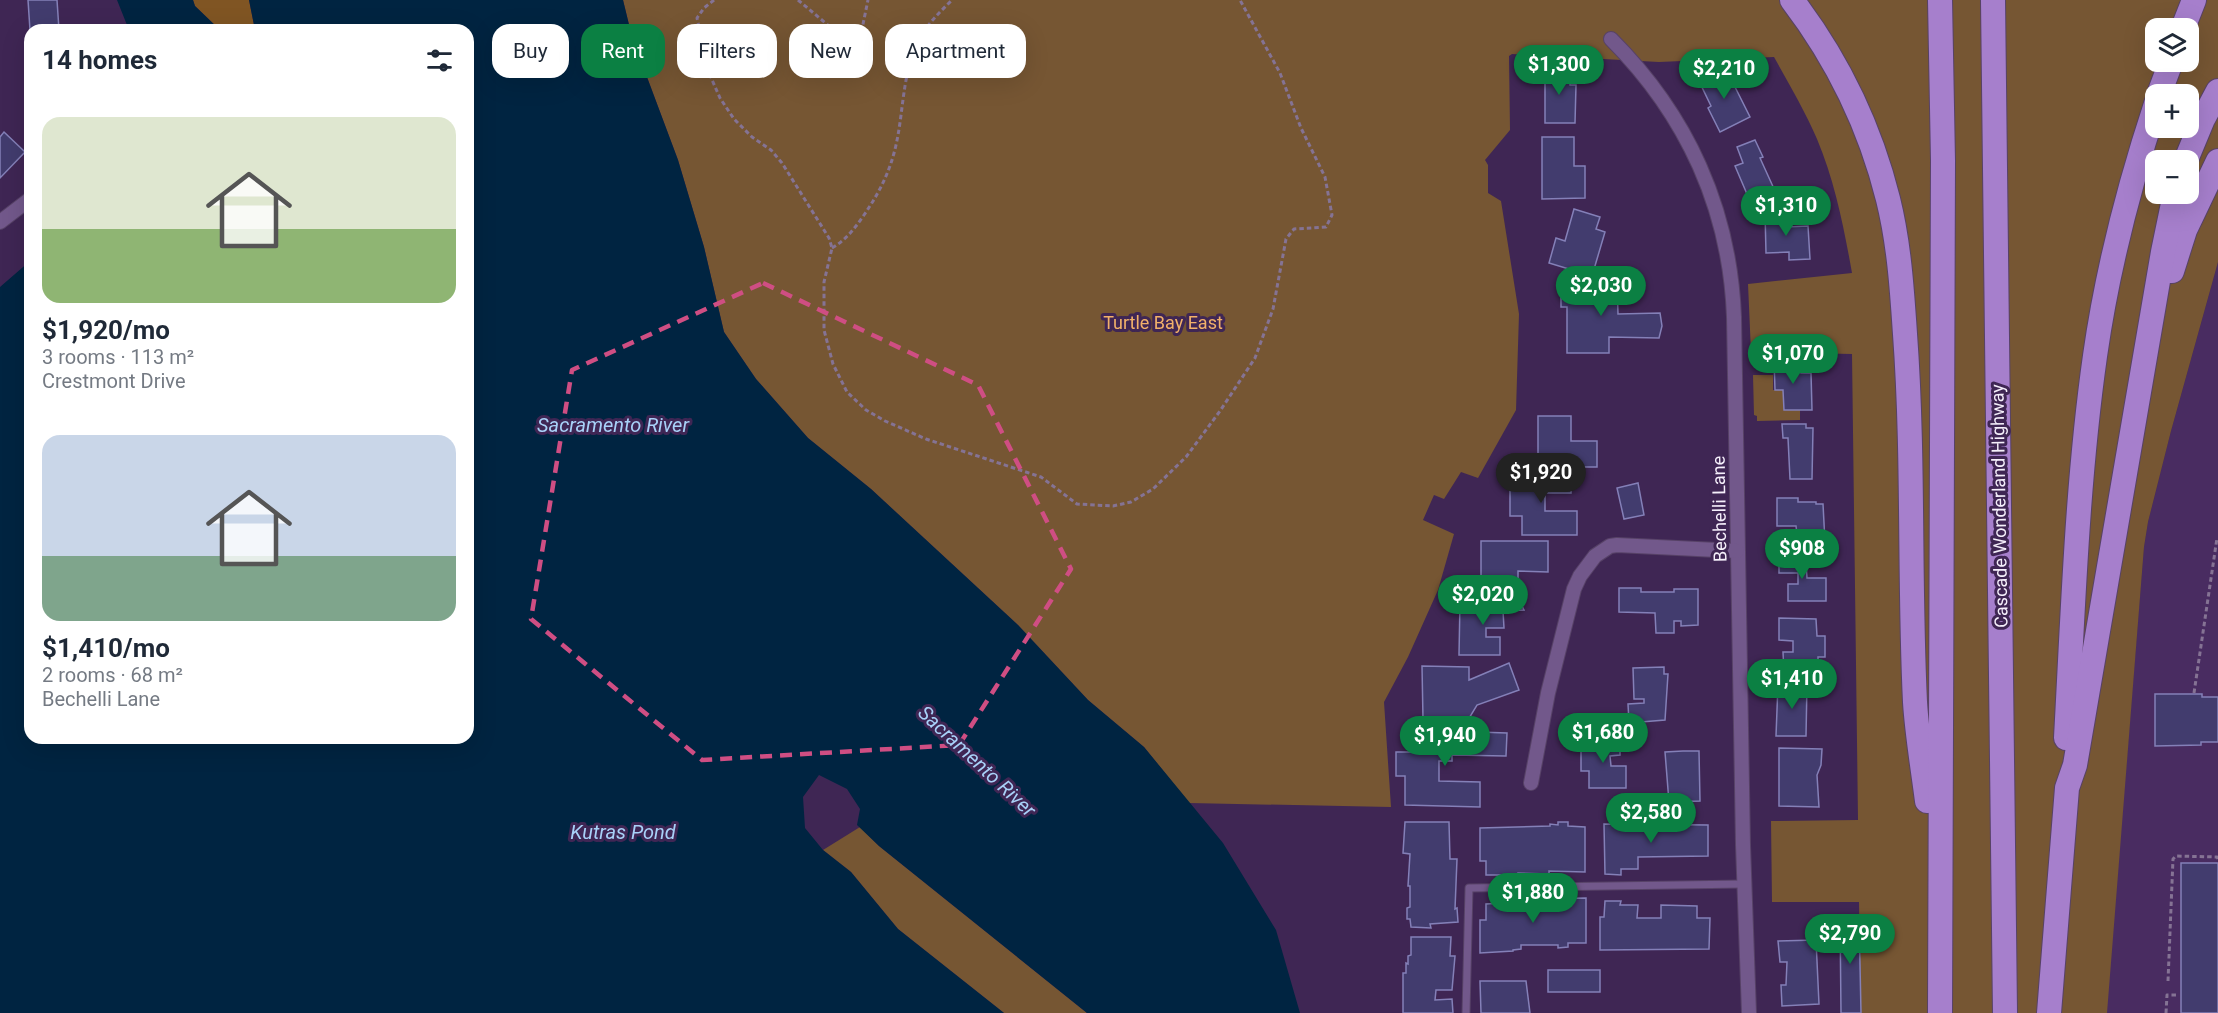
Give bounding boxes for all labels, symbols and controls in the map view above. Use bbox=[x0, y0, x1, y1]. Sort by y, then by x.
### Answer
map controls bbox=[2145, 18, 2199, 204]
button: layers bbox=[2145, 18, 2199, 72]
chip: Buy bbox=[492, 24, 569, 78]
chip: Rent bbox=[581, 24, 665, 78]
chip: Filters bbox=[677, 24, 777, 78]
chip: New bbox=[789, 24, 873, 78]
chip: Apartment bbox=[885, 24, 1026, 78]
icon: filters bbox=[423, 44, 456, 77]
text: 14 homes bbox=[42, 45, 157, 75]
pin: $1,300 bbox=[1510, 45, 1608, 96]
pin: $2,210 bbox=[1675, 49, 1773, 100]
text: $1,300 bbox=[1528, 52, 1590, 76]
text: $2,210 bbox=[1693, 56, 1755, 80]
button: + bbox=[2145, 84, 2199, 138]
button: − bbox=[2145, 150, 2199, 204]
icon: home bbox=[195, 156, 303, 264]
pin: $1,310 bbox=[1737, 186, 1835, 237]
text: $1,310 bbox=[1755, 193, 1817, 217]
pin: $2,030 bbox=[1552, 266, 1650, 317]
text: $2,030 bbox=[1570, 273, 1632, 297]
park label: Turtle Bay East bbox=[1103, 312, 1223, 333]
text: $1,920/mo bbox=[42, 315, 170, 345]
pin: $1,070 bbox=[1744, 334, 1842, 385]
text: $1,070 bbox=[1762, 341, 1824, 365]
text: 3 rooms · 113 m² bbox=[42, 345, 194, 369]
text: Crestmont Drive bbox=[42, 369, 186, 393]
street label: Cascade Wonderland Highway bbox=[1986, 384, 2012, 628]
water label: Sacramento River bbox=[537, 413, 690, 437]
pin: $1,920 bbox=[1492, 453, 1590, 504]
street label: Bechelli Lane bbox=[1708, 456, 1730, 562]
text: $1,920 bbox=[1510, 460, 1572, 484]
icon: home bbox=[195, 474, 303, 582]
pin: $908 bbox=[1766, 529, 1838, 580]
text: $908 bbox=[1779, 536, 1825, 560]
pin: $2,020 bbox=[1434, 575, 1532, 626]
text: $2,020 bbox=[1452, 582, 1514, 606]
text: $1,410/mo bbox=[42, 633, 170, 663]
pin: $1,410 bbox=[1743, 659, 1841, 710]
text: 2 rooms · 68 m² bbox=[42, 663, 183, 687]
text: $1,410 bbox=[1761, 666, 1823, 690]
text: Bechelli Lane bbox=[42, 687, 160, 711]
water label: Sacramento River bbox=[913, 700, 1042, 823]
pin: $1,680 bbox=[1554, 713, 1652, 764]
pin: $1,940 bbox=[1396, 716, 1494, 767]
text: $1,680 bbox=[1572, 720, 1634, 744]
text: $1,940 bbox=[1414, 723, 1476, 747]
pin: $2,580 bbox=[1602, 793, 1700, 844]
text: $2,580 bbox=[1620, 800, 1682, 824]
water label: Kutras Pond bbox=[570, 820, 677, 844]
pin: $1,880 bbox=[1484, 873, 1582, 924]
text: $1,880 bbox=[1502, 880, 1564, 904]
pin: $2,790 bbox=[1801, 914, 1899, 965]
text: $2,790 bbox=[1819, 921, 1881, 945]

